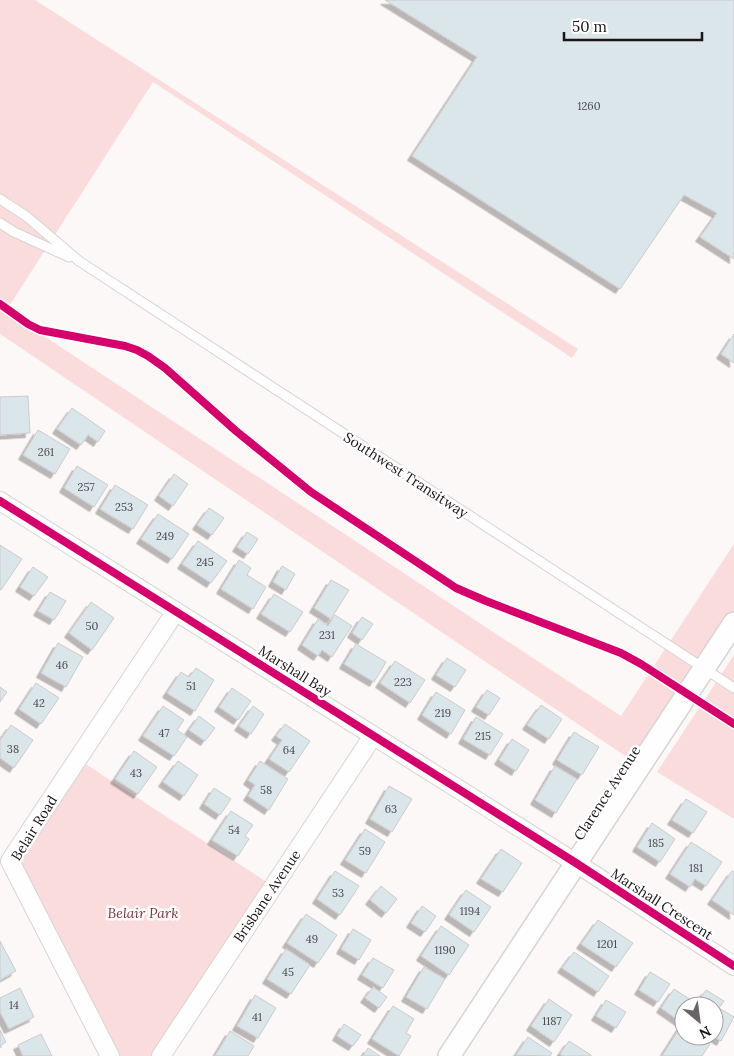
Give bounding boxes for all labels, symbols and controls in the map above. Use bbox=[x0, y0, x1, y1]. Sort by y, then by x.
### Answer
scale bar bbox=[564, 10, 702, 42]
text: 50 m bbox=[572, 17, 607, 36]
house number: 1260 bbox=[577, 99, 601, 113]
street label: Southwest Transitway bbox=[340, 428, 472, 522]
house number: 261 bbox=[38, 445, 54, 459]
house number: 257 bbox=[78, 480, 94, 494]
house number: 253 bbox=[115, 500, 133, 514]
house number: 249 bbox=[156, 529, 174, 543]
house number: 245 bbox=[196, 555, 214, 569]
house number: 50 bbox=[86, 619, 99, 633]
house number: 231 bbox=[319, 628, 335, 642]
street label: Marshall Bay bbox=[255, 641, 335, 701]
house number: 46 bbox=[56, 658, 68, 672]
house number: 223 bbox=[394, 675, 412, 689]
house number: 51 bbox=[186, 679, 196, 693]
house number: 42 bbox=[33, 696, 45, 710]
house number: 219 bbox=[435, 706, 451, 720]
house number: 47 bbox=[158, 726, 170, 740]
house number: 215 bbox=[475, 729, 491, 743]
house number: 38 bbox=[7, 742, 19, 756]
street label: Clarence Avenue bbox=[570, 742, 644, 844]
house number: 64 bbox=[283, 743, 295, 757]
house number: 43 bbox=[130, 766, 142, 780]
house number: 58 bbox=[260, 783, 272, 797]
street label: Belair Road bbox=[7, 792, 61, 864]
house number: 63 bbox=[385, 802, 397, 816]
house number: 54 bbox=[228, 823, 240, 837]
house number: 185 bbox=[648, 836, 664, 850]
house number: 59 bbox=[359, 844, 371, 858]
street label: Brisbane Avenue bbox=[229, 846, 305, 946]
house number: 181 bbox=[689, 861, 703, 875]
street label: Marshall Crescent bbox=[608, 864, 717, 944]
house number: 53 bbox=[332, 886, 344, 900]
park label: Belair Park bbox=[108, 904, 178, 922]
house number: 1194 bbox=[460, 904, 480, 918]
house number: 49 bbox=[306, 932, 318, 946]
house number: 1201 bbox=[597, 937, 617, 951]
house number: 1190 bbox=[434, 943, 456, 957]
house number: 45 bbox=[282, 965, 294, 979]
north arrow bbox=[674, 996, 724, 1046]
house number: 14 bbox=[9, 998, 19, 1012]
house number: 41 bbox=[252, 1010, 262, 1024]
house number: 1187 bbox=[542, 1014, 562, 1028]
text: N bbox=[696, 1022, 714, 1043]

